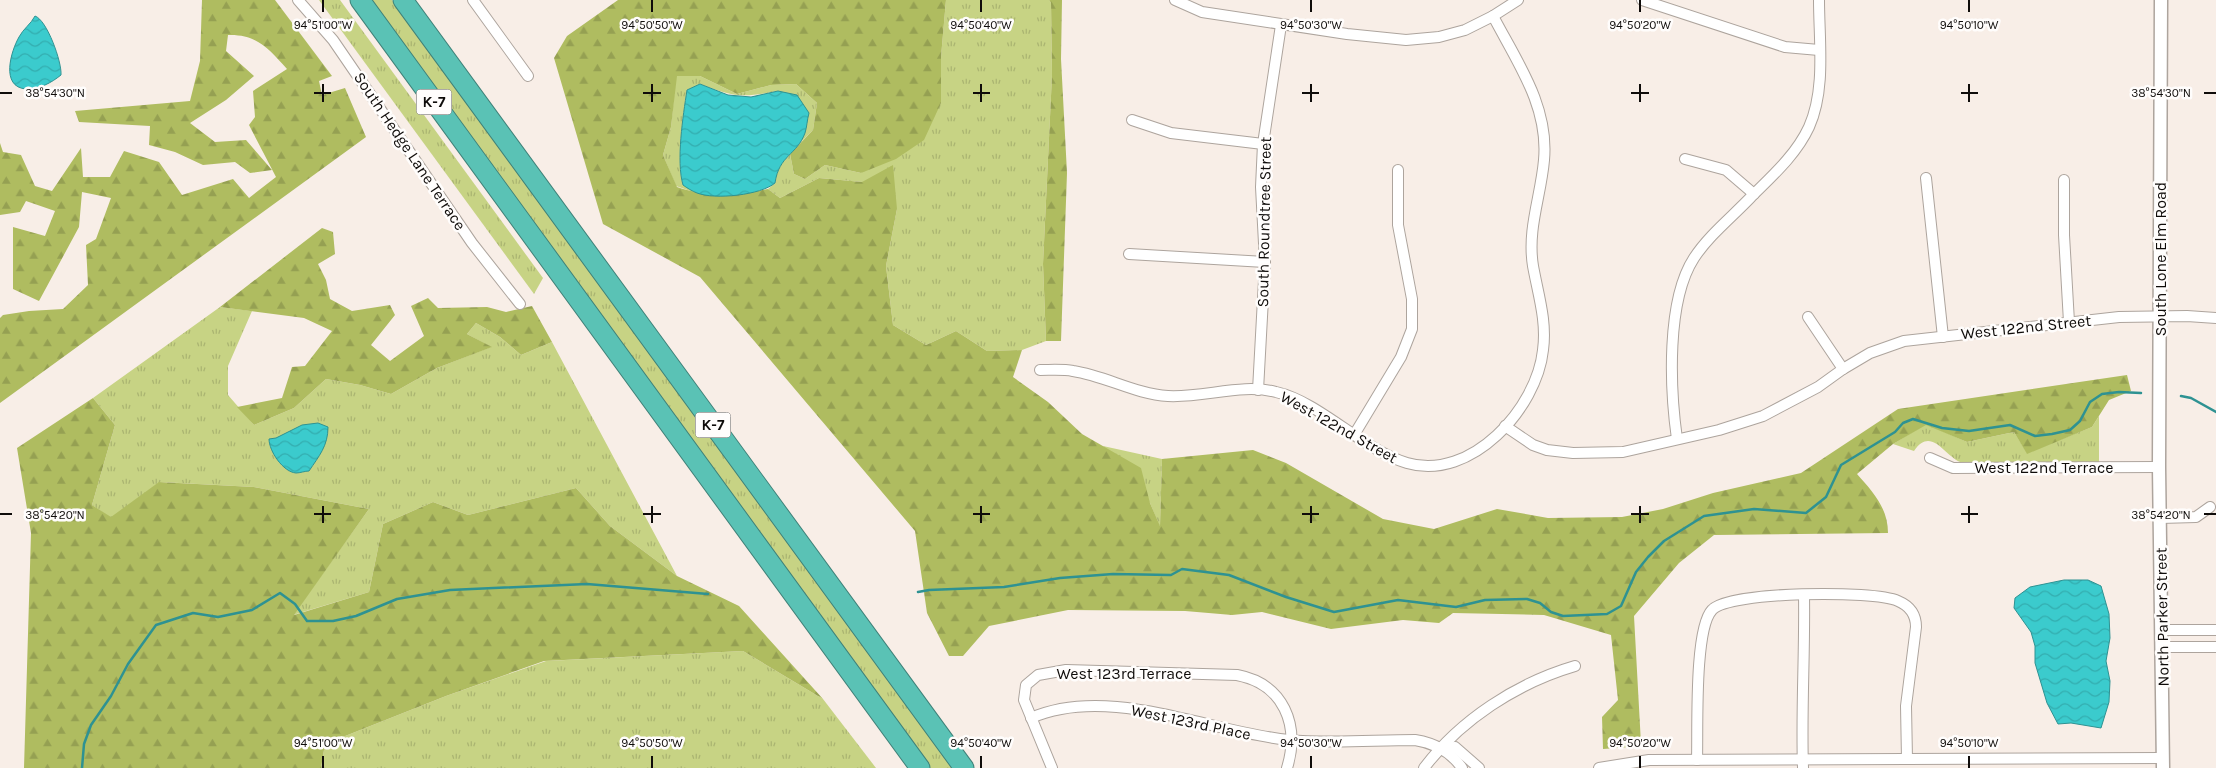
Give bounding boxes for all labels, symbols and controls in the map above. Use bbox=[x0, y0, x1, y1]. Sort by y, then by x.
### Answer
text: 94°51'00"W bbox=[294, 18, 353, 32]
text: 94°50'50"W bbox=[621, 18, 683, 32]
text: 94°50'40"W bbox=[950, 18, 1012, 32]
text: 94°50'30"W bbox=[1280, 18, 1342, 32]
text: 94°50'20"W bbox=[1609, 18, 1671, 32]
text: 94°50'10"W bbox=[1940, 18, 1999, 32]
street label: South Hedge Lane Terrace bbox=[350, 68, 470, 234]
text: 38°54'30"N bbox=[25, 86, 85, 100]
text: 38°54'30"N bbox=[2131, 86, 2191, 100]
road number: K-7 bbox=[416, 90, 452, 114]
street label: South Roundtree Street bbox=[1253, 136, 1275, 308]
street label: South Lone Elm Road bbox=[2151, 182, 2170, 336]
street label: West 122nd Street bbox=[1960, 311, 2092, 343]
street label: West 122nd Street bbox=[1277, 387, 1401, 467]
road number: K-7 bbox=[696, 412, 730, 438]
street label: West 122nd Terrace bbox=[1975, 458, 2113, 477]
text: 38°54'20"N bbox=[25, 508, 85, 522]
text: 38°54'20"N bbox=[2131, 508, 2191, 522]
street label: North Parker Street bbox=[2151, 547, 2173, 687]
street label: West 123rd Terrace bbox=[1056, 664, 1192, 683]
street label: West 123rd Place bbox=[1129, 700, 1253, 744]
text: 94°51'00"W bbox=[294, 736, 353, 750]
text: 94°50'50"W bbox=[621, 736, 683, 750]
text: 94°50'40"W bbox=[950, 736, 1012, 750]
text: 94°50'30"W bbox=[1280, 736, 1342, 750]
text: 94°50'20"W bbox=[1609, 736, 1671, 750]
text: 94°50'10"W bbox=[1940, 736, 1999, 750]

